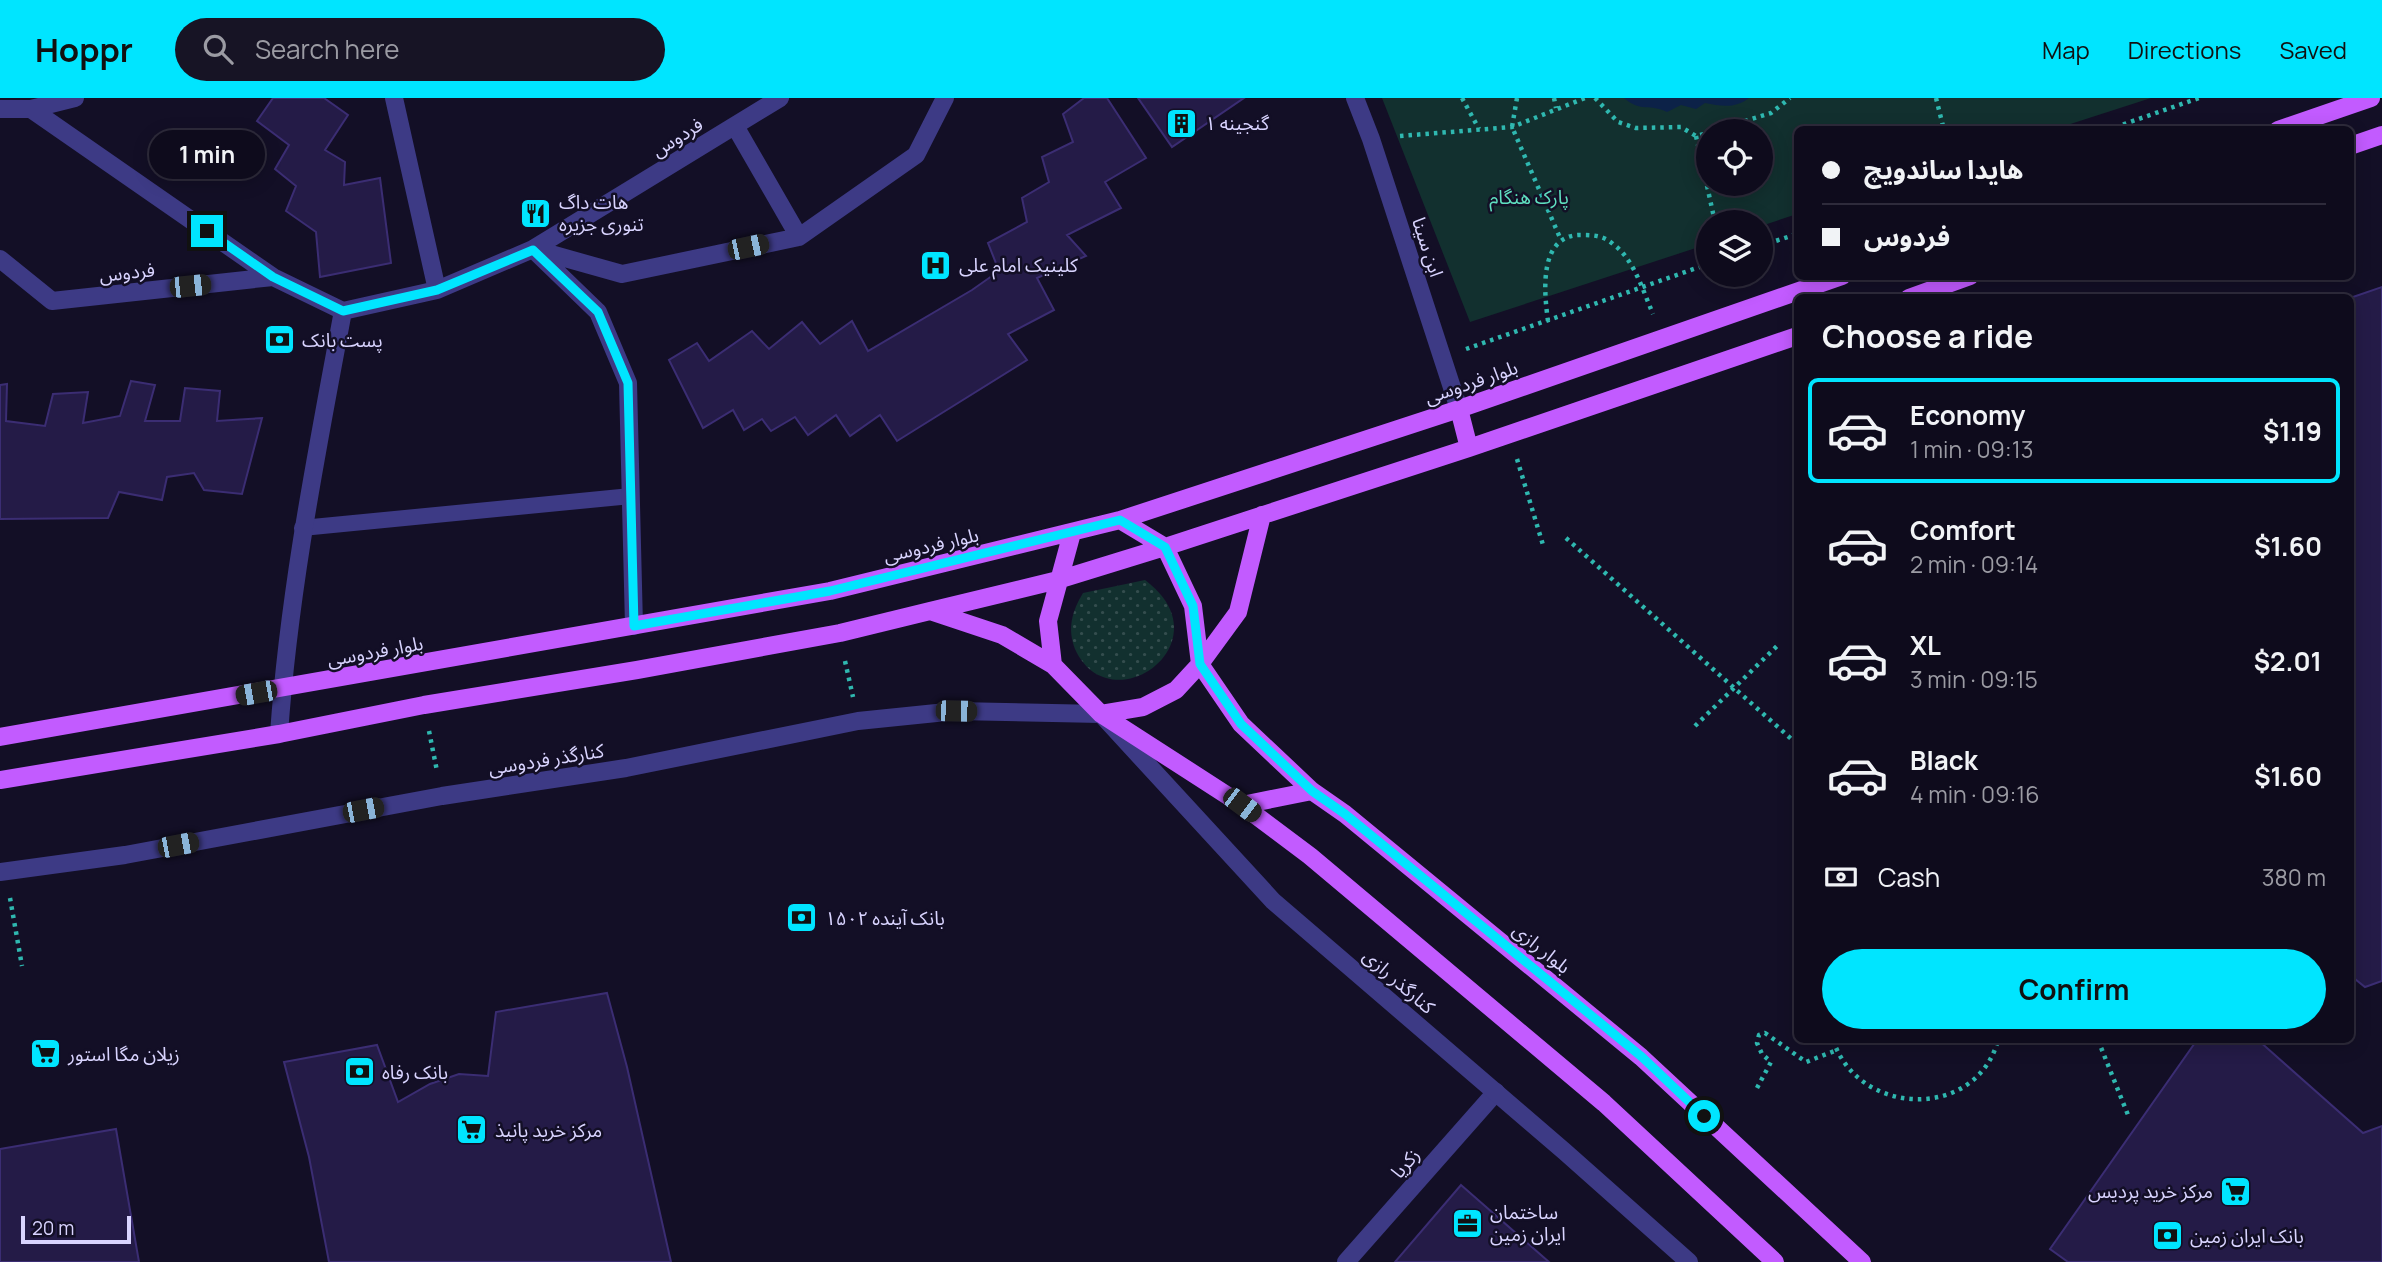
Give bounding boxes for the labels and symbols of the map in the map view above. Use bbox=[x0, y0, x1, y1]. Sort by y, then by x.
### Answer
building icon: گنجینه ۱ bbox=[1165, 106, 1199, 140]
place label: گنجینه ۱ bbox=[1205, 110, 1270, 136]
street label: فردوس bbox=[646, 111, 708, 163]
callout: 1 min bbox=[149, 130, 265, 178]
park label: پارک هنگام bbox=[1489, 184, 1569, 212]
place label: هات داگ تنورى جزيره bbox=[559, 189, 644, 237]
restaurant icon: هات داگ تنورى جزيره bbox=[519, 196, 553, 230]
street label: ابن سینا bbox=[1406, 214, 1450, 280]
route end bbox=[191, 215, 223, 247]
car bbox=[726, 232, 771, 262]
hospital icon: کلینیک امام علی bbox=[919, 248, 953, 282]
place label: کلینیک امام علی bbox=[959, 252, 1079, 280]
street label: فردوس bbox=[98, 256, 156, 288]
car bbox=[169, 273, 212, 299]
bank icon: پست بانک bbox=[262, 323, 296, 357]
place label: پست بانک bbox=[302, 327, 383, 353]
street label: بلوار فردوسی bbox=[1421, 354, 1521, 410]
street label: بلوار فردوسی bbox=[881, 521, 981, 569]
street label: بلوار فردوسی bbox=[325, 630, 425, 672]
car bbox=[234, 679, 279, 707]
car bbox=[935, 700, 978, 722]
street label: کنارگذر فردوسی bbox=[486, 737, 607, 781]
car bbox=[1219, 784, 1266, 826]
car bbox=[341, 796, 386, 824]
car bbox=[156, 831, 201, 859]
bank icon: بانک آینده ۱۵۰۲ bbox=[785, 901, 819, 935]
place label: بانک آینده ۱۵۰۲ bbox=[825, 905, 945, 931]
street label: بلوار رازی bbox=[1508, 917, 1576, 979]
street label: کنارگذر رازی bbox=[1358, 943, 1441, 1020]
supermarket icon: زیلان مگا استور bbox=[28, 1037, 62, 1071]
place label: زیلان مگا استور bbox=[67, 1041, 180, 1067]
bank icon: بانک رفاه bbox=[342, 1055, 376, 1089]
place label: بانک رفاه bbox=[382, 1059, 448, 1085]
route start bbox=[1688, 1100, 1720, 1132]
supermarket icon: مرکز خرید پانیذ bbox=[455, 1113, 489, 1147]
place label: مرکز خرید پانیذ bbox=[495, 1117, 602, 1143]
street label: زکریا bbox=[1385, 1142, 1425, 1184]
supermarket icon: مرکز خرید پردیس bbox=[2219, 1174, 2253, 1208]
place label: مرکز خرید پردیس bbox=[2088, 1178, 2213, 1204]
place label: ساختمان ایران زمین bbox=[1490, 1199, 1566, 1247]
office icon: ساختمان ایران زمین bbox=[1450, 1206, 1484, 1240]
scale bar bbox=[21, 1213, 131, 1245]
bank icon: بانک ایران زمین bbox=[2150, 1219, 2184, 1253]
place label: بانک ایران زمین bbox=[2190, 1223, 2304, 1249]

